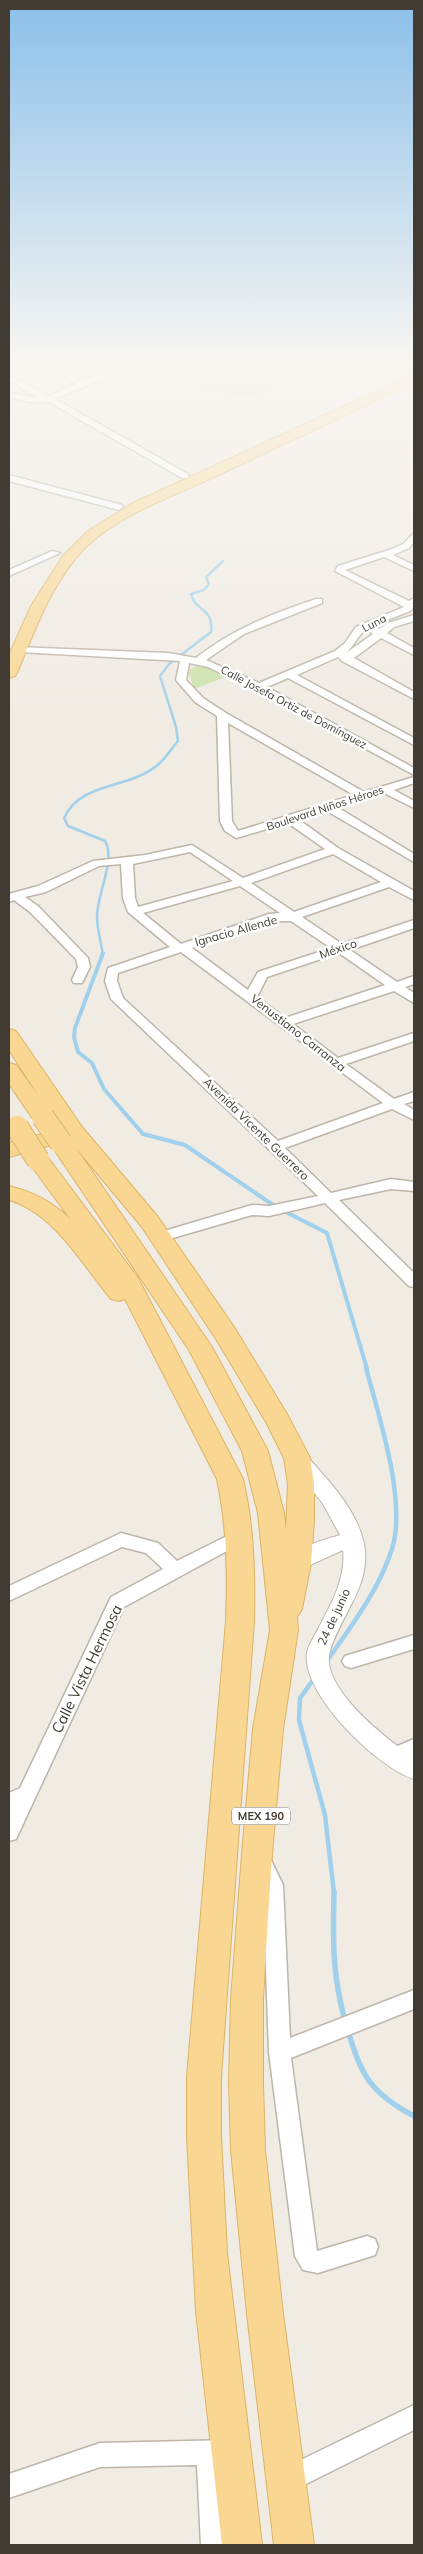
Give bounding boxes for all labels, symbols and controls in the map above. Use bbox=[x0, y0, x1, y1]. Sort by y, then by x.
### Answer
street label: Luna bbox=[360, 611, 388, 635]
street label: Calle Josefa Ortiz de Domínguez bbox=[218, 662, 370, 752]
street label: Boulevard Niños Héroes bbox=[265, 782, 385, 834]
street label: Ignacio Allende bbox=[193, 912, 279, 949]
street label: México bbox=[317, 935, 359, 962]
street label: Venustiano Carranza bbox=[248, 991, 349, 1074]
street label: Avenida Vicente Guerrero bbox=[200, 1074, 313, 1183]
street label: 24 de junio bbox=[314, 1586, 353, 1648]
street label: Calle Vista Hermosa bbox=[47, 1601, 126, 1736]
road number: MEX 190 bbox=[232, 1808, 290, 1824]

